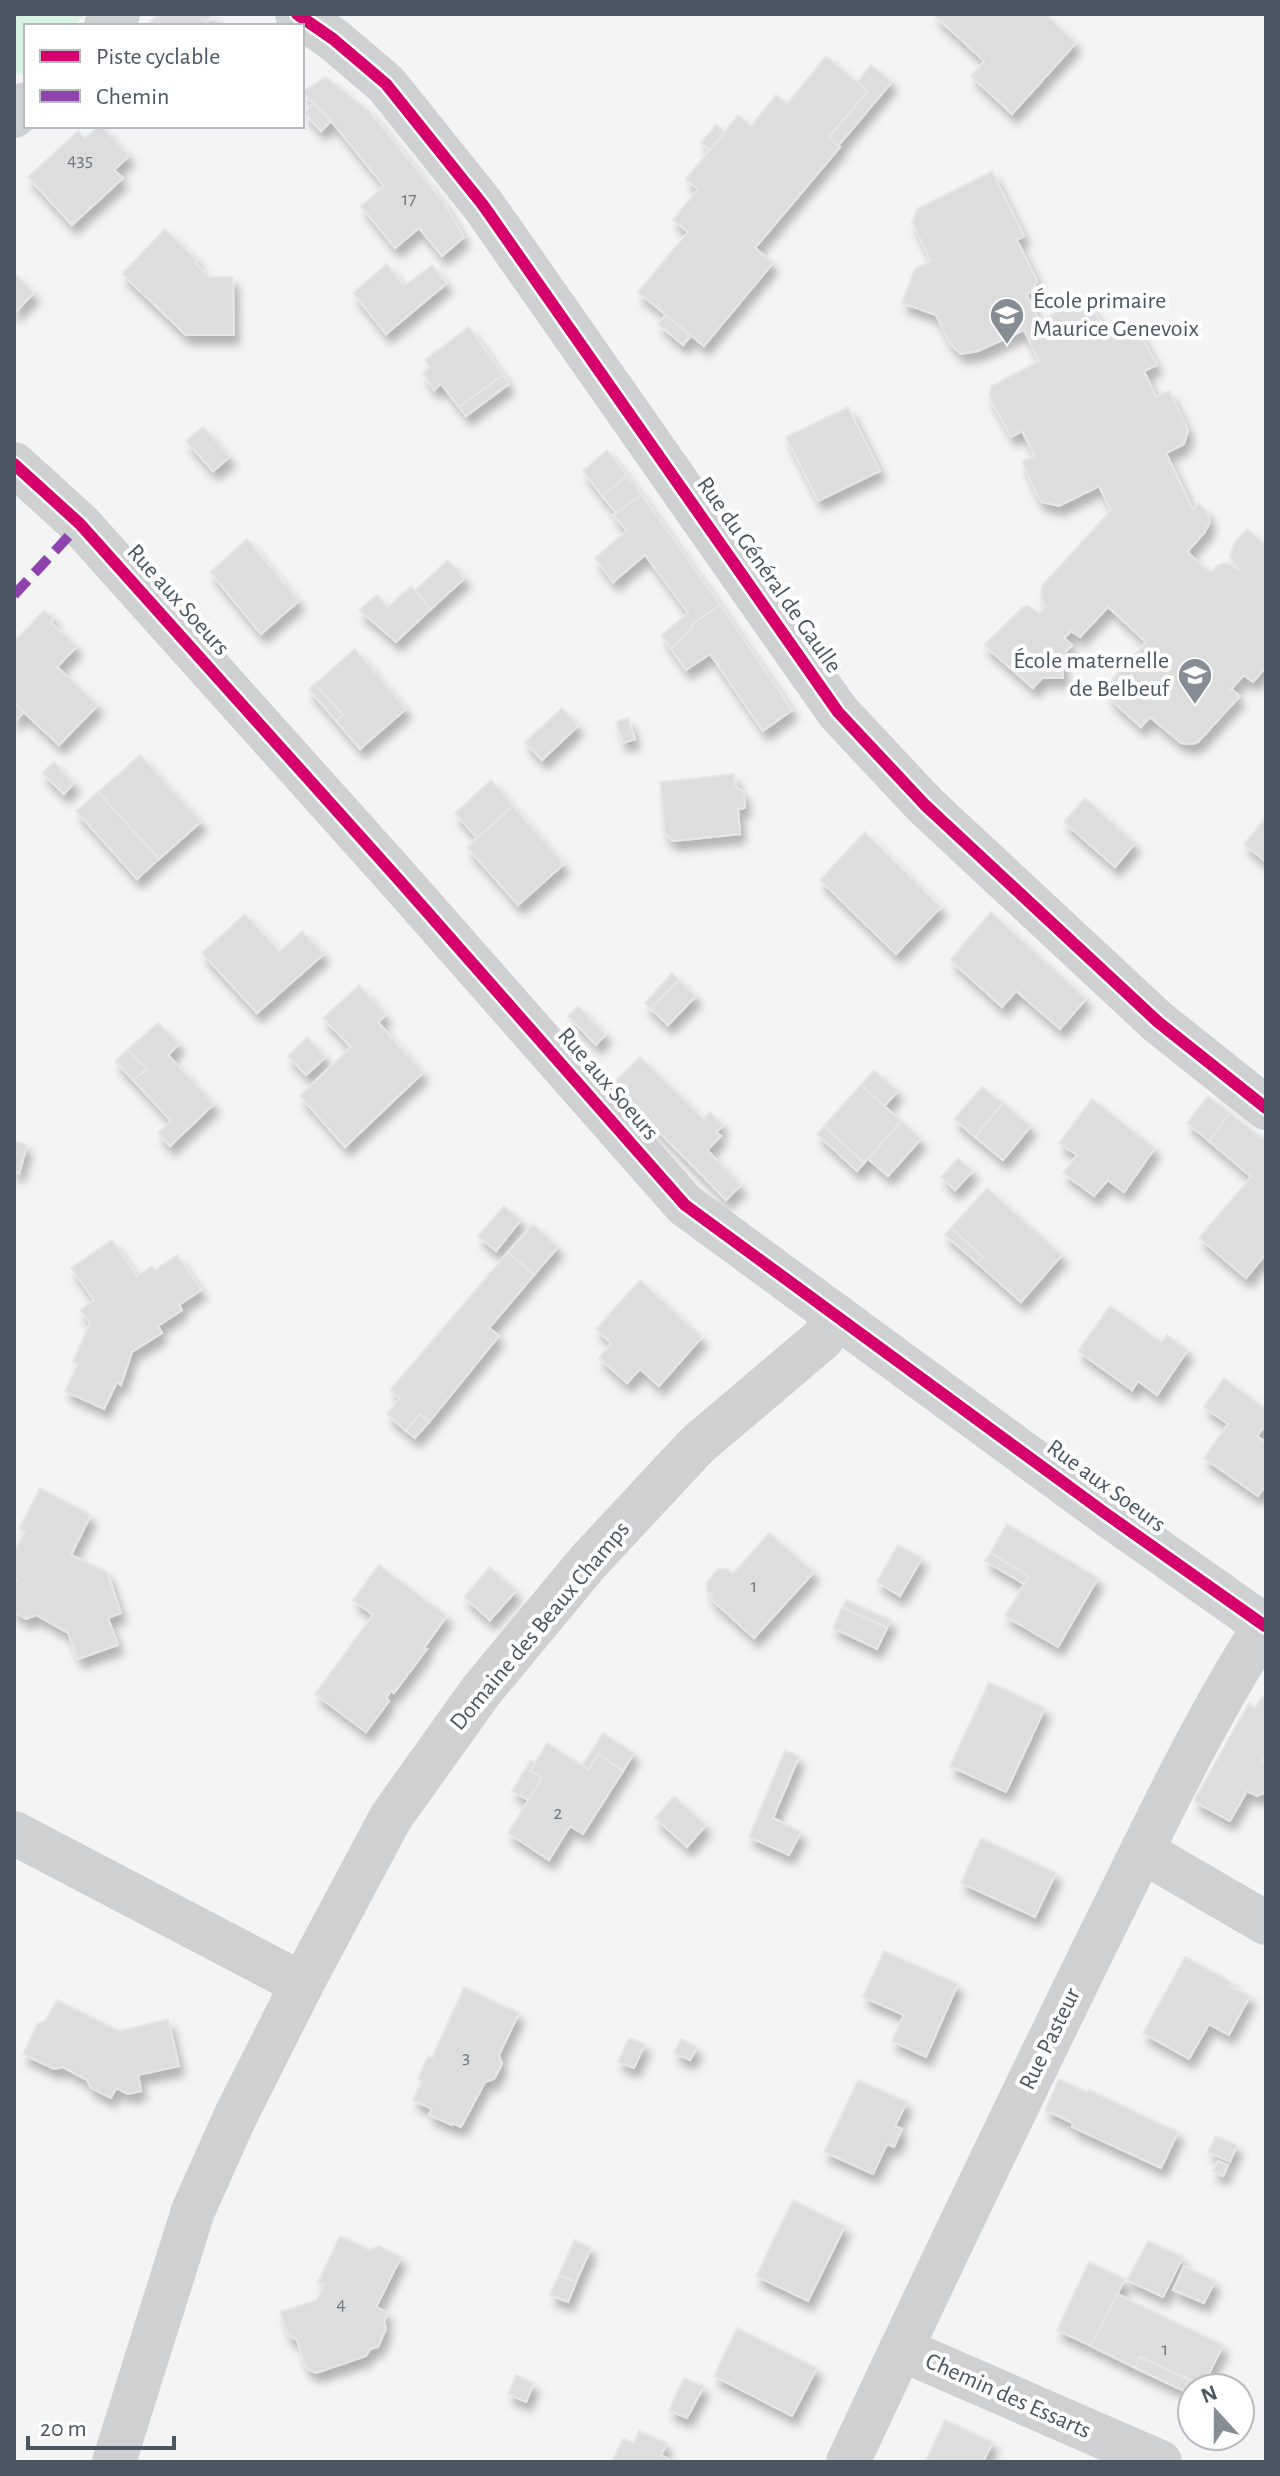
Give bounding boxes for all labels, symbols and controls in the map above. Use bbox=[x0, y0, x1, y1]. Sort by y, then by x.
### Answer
legend bbox=[24, 24, 304, 128]
text: Piste cyclable bbox=[96, 45, 220, 69]
text: Chemin bbox=[96, 85, 169, 109]
house number: 435 bbox=[67, 150, 93, 170]
house number: 17 bbox=[401, 189, 417, 209]
place label: École primaire Maurice Genevoix bbox=[1033, 287, 1199, 341]
school or university icon: École primaire Maurice Genevoix bbox=[988, 296, 1026, 346]
street label: Rue du Général de Gaulle bbox=[692, 472, 846, 678]
street label: Rue aux Soeurs bbox=[122, 540, 234, 660]
place label: École maternelle de Belbeuf bbox=[1013, 647, 1171, 701]
school or university icon: École maternelle de Belbeuf bbox=[1176, 656, 1214, 706]
street label: Rue aux Soeurs bbox=[553, 1023, 663, 1145]
street label: Rue aux Soeurs bbox=[1042, 1435, 1170, 1537]
street label: Domaine des Beaux Champs bbox=[446, 1517, 634, 1735]
house number: 1 bbox=[751, 1576, 757, 1596]
house number: 2 bbox=[553, 1803, 563, 1823]
street label: Rue Pasteur bbox=[1015, 1984, 1085, 2094]
house number: 3 bbox=[462, 2047, 470, 2067]
house number: 4 bbox=[336, 2294, 346, 2314]
house number: 1 bbox=[1162, 2339, 1168, 2359]
street label: Chemin des Essarts bbox=[922, 2349, 1094, 2443]
north arrow bbox=[1176, 2372, 1256, 2452]
text: N bbox=[1198, 2381, 1220, 2407]
scale bar bbox=[28, 2400, 174, 2450]
text: 20 m bbox=[40, 2417, 87, 2441]

